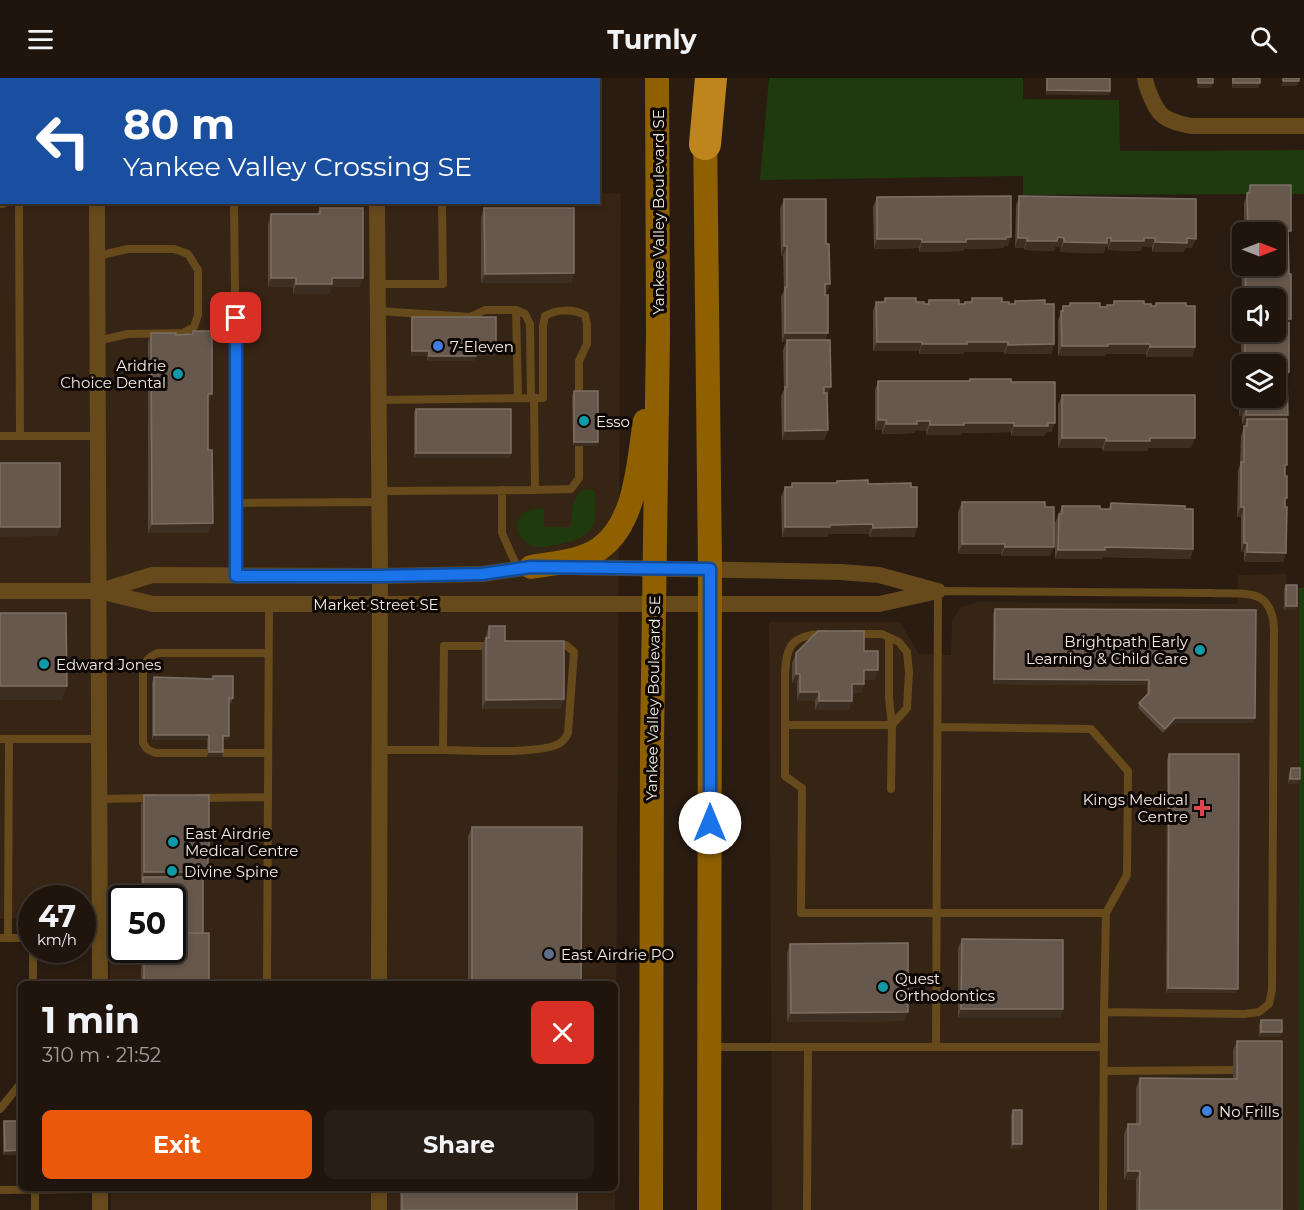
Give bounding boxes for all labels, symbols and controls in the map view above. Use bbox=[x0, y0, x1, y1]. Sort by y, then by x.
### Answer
icon: menu bbox=[24, 23, 57, 56]
text: Turnly bbox=[607, 23, 697, 56]
icon: search bbox=[1247, 23, 1280, 56]
text: 80 m bbox=[123, 98, 235, 150]
icon: left bbox=[24, 102, 102, 180]
street label: Yankee Valley Boulevard SE bbox=[649, 109, 668, 315]
text: Yankee Valley Crossing SE bbox=[123, 150, 472, 183]
north arrow bbox=[1232, 222, 1286, 276]
map controls bbox=[1232, 222, 1286, 408]
button: sound bbox=[1232, 288, 1286, 342]
pin bbox=[210, 292, 261, 343]
icon: arrive bbox=[219, 301, 252, 334]
place label: 7-Eleven bbox=[450, 337, 514, 356]
marker: 7-Eleven bbox=[431, 339, 445, 353]
button: layers bbox=[1232, 354, 1286, 408]
place label: Aridrie Choice Dental bbox=[60, 356, 166, 392]
marker: Aridrie Choice Dental bbox=[171, 367, 185, 381]
place label: Esso bbox=[596, 412, 630, 431]
marker: Esso bbox=[577, 414, 591, 428]
street label: Market Street SE bbox=[313, 595, 439, 614]
street label: Yankee Valley Boulevard SE bbox=[642, 595, 664, 801]
place label: Brightpath Early Learning & Child Care bbox=[1026, 632, 1189, 668]
marker: Brightpath Early Learning & Child Care bbox=[1193, 643, 1207, 657]
place label: Edward Jones bbox=[56, 655, 161, 674]
marker: Edward Jones bbox=[37, 657, 51, 671]
place label: Kings Medical Centre bbox=[1083, 790, 1188, 826]
position arrow bbox=[678, 791, 742, 855]
marker: Kings Medical Centre bbox=[1193, 799, 1211, 817]
place label: East Airdrie Medical Centre bbox=[185, 824, 298, 860]
marker: East Airdrie Medical Centre bbox=[166, 835, 180, 849]
place label: Divine Spine bbox=[184, 862, 278, 881]
marker: Divine Spine bbox=[165, 864, 179, 878]
speed limit sign: 50 bbox=[108, 885, 186, 963]
text: 47 bbox=[38, 898, 76, 935]
text: km/h bbox=[37, 930, 77, 949]
place label: East Airdrie PO bbox=[561, 945, 674, 964]
marker: East Airdrie PO bbox=[542, 947, 556, 961]
place label: Quest Orthodontics bbox=[895, 969, 995, 1005]
marker: Quest Orthodontics bbox=[876, 980, 890, 994]
text: 1 min bbox=[42, 998, 140, 1042]
button: close bbox=[531, 1001, 594, 1064]
text: 310 m · 21:52 bbox=[42, 1043, 161, 1067]
place label: No Frills bbox=[1219, 1102, 1279, 1121]
marker: No Frills bbox=[1200, 1104, 1214, 1118]
button: Exit bbox=[42, 1110, 312, 1179]
button: Share bbox=[324, 1110, 594, 1179]

